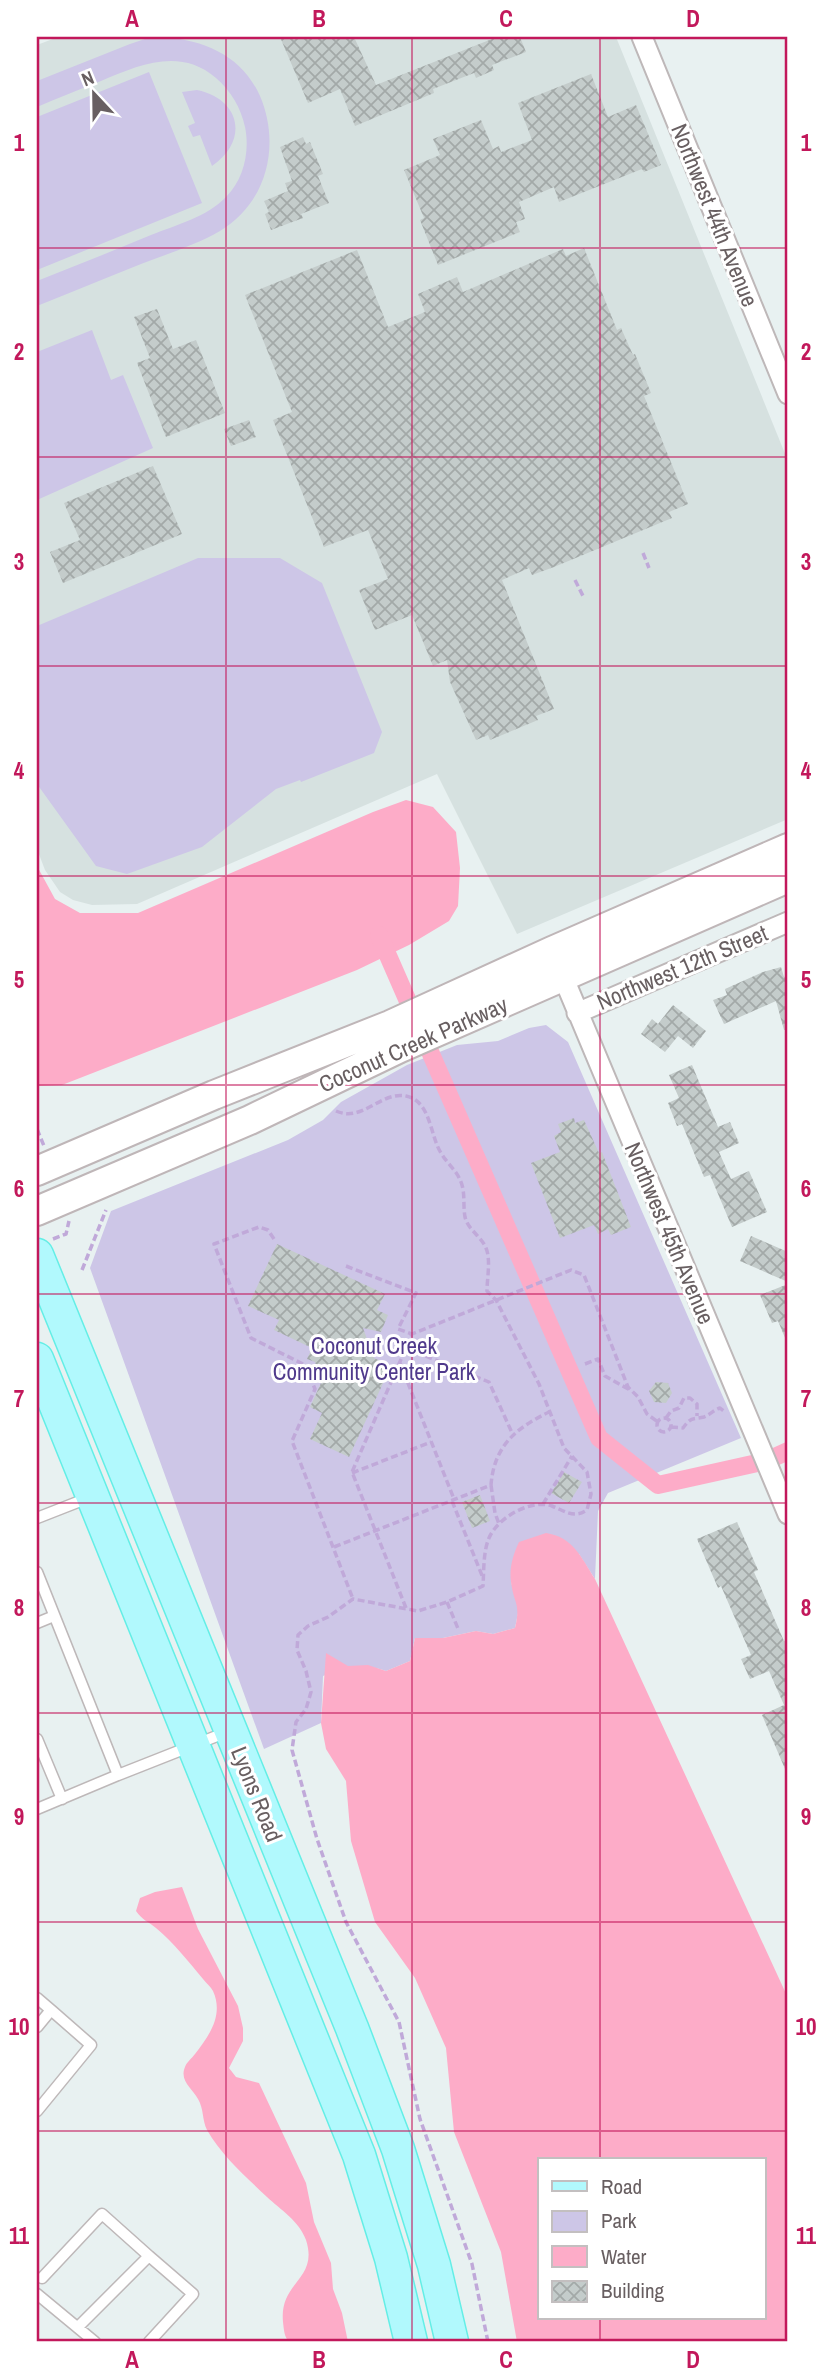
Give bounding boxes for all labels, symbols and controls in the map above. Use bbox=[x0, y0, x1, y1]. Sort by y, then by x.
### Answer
text: A bbox=[125, 3, 139, 34]
text: B bbox=[312, 3, 326, 34]
text: C bbox=[499, 3, 513, 34]
text: D bbox=[686, 3, 700, 34]
north arrow bbox=[60, 60, 130, 130]
text: N bbox=[78, 64, 98, 92]
street label: Northwest 44th Avenue bbox=[664, 119, 766, 311]
text: 1 bbox=[14, 127, 25, 158]
text: 1 bbox=[801, 127, 812, 158]
text: 2 bbox=[14, 336, 24, 367]
text: 2 bbox=[801, 336, 811, 367]
text: 3 bbox=[14, 546, 24, 577]
text: 3 bbox=[801, 546, 811, 577]
text: 4 bbox=[14, 755, 25, 786]
text: 4 bbox=[801, 755, 812, 786]
street label: Northwest 12th Street bbox=[592, 917, 772, 1017]
text: 5 bbox=[14, 964, 24, 995]
text: 5 bbox=[801, 964, 811, 995]
street label: Coconut Creek Parkway bbox=[314, 988, 513, 1100]
street label: Northwest 45th Avenue bbox=[618, 1137, 722, 1329]
text: 6 bbox=[14, 1173, 24, 1204]
text: 6 bbox=[801, 1173, 811, 1204]
park label: Coconut Creek Community Center Park bbox=[273, 1330, 476, 1387]
text: 7 bbox=[14, 1383, 24, 1414]
text: 7 bbox=[801, 1383, 811, 1414]
text: 8 bbox=[14, 1592, 24, 1623]
text: 8 bbox=[801, 1592, 811, 1623]
street label: Lyons Road bbox=[224, 1742, 290, 1846]
text: 9 bbox=[14, 1801, 24, 1832]
text: 9 bbox=[801, 1801, 811, 1832]
text: 10 bbox=[9, 2011, 29, 2042]
text: 10 bbox=[796, 2011, 816, 2042]
legend bbox=[538, 2158, 766, 2320]
text: Road bbox=[601, 2172, 642, 2201]
text: Park bbox=[601, 2206, 637, 2235]
text: 11 bbox=[9, 2220, 29, 2251]
text: 11 bbox=[796, 2220, 816, 2251]
text: Water bbox=[601, 2242, 647, 2271]
text: Building bbox=[601, 2276, 665, 2305]
text: A bbox=[125, 2344, 139, 2375]
text: B bbox=[312, 2344, 326, 2375]
text: C bbox=[499, 2344, 513, 2375]
text: D bbox=[686, 2344, 700, 2375]

